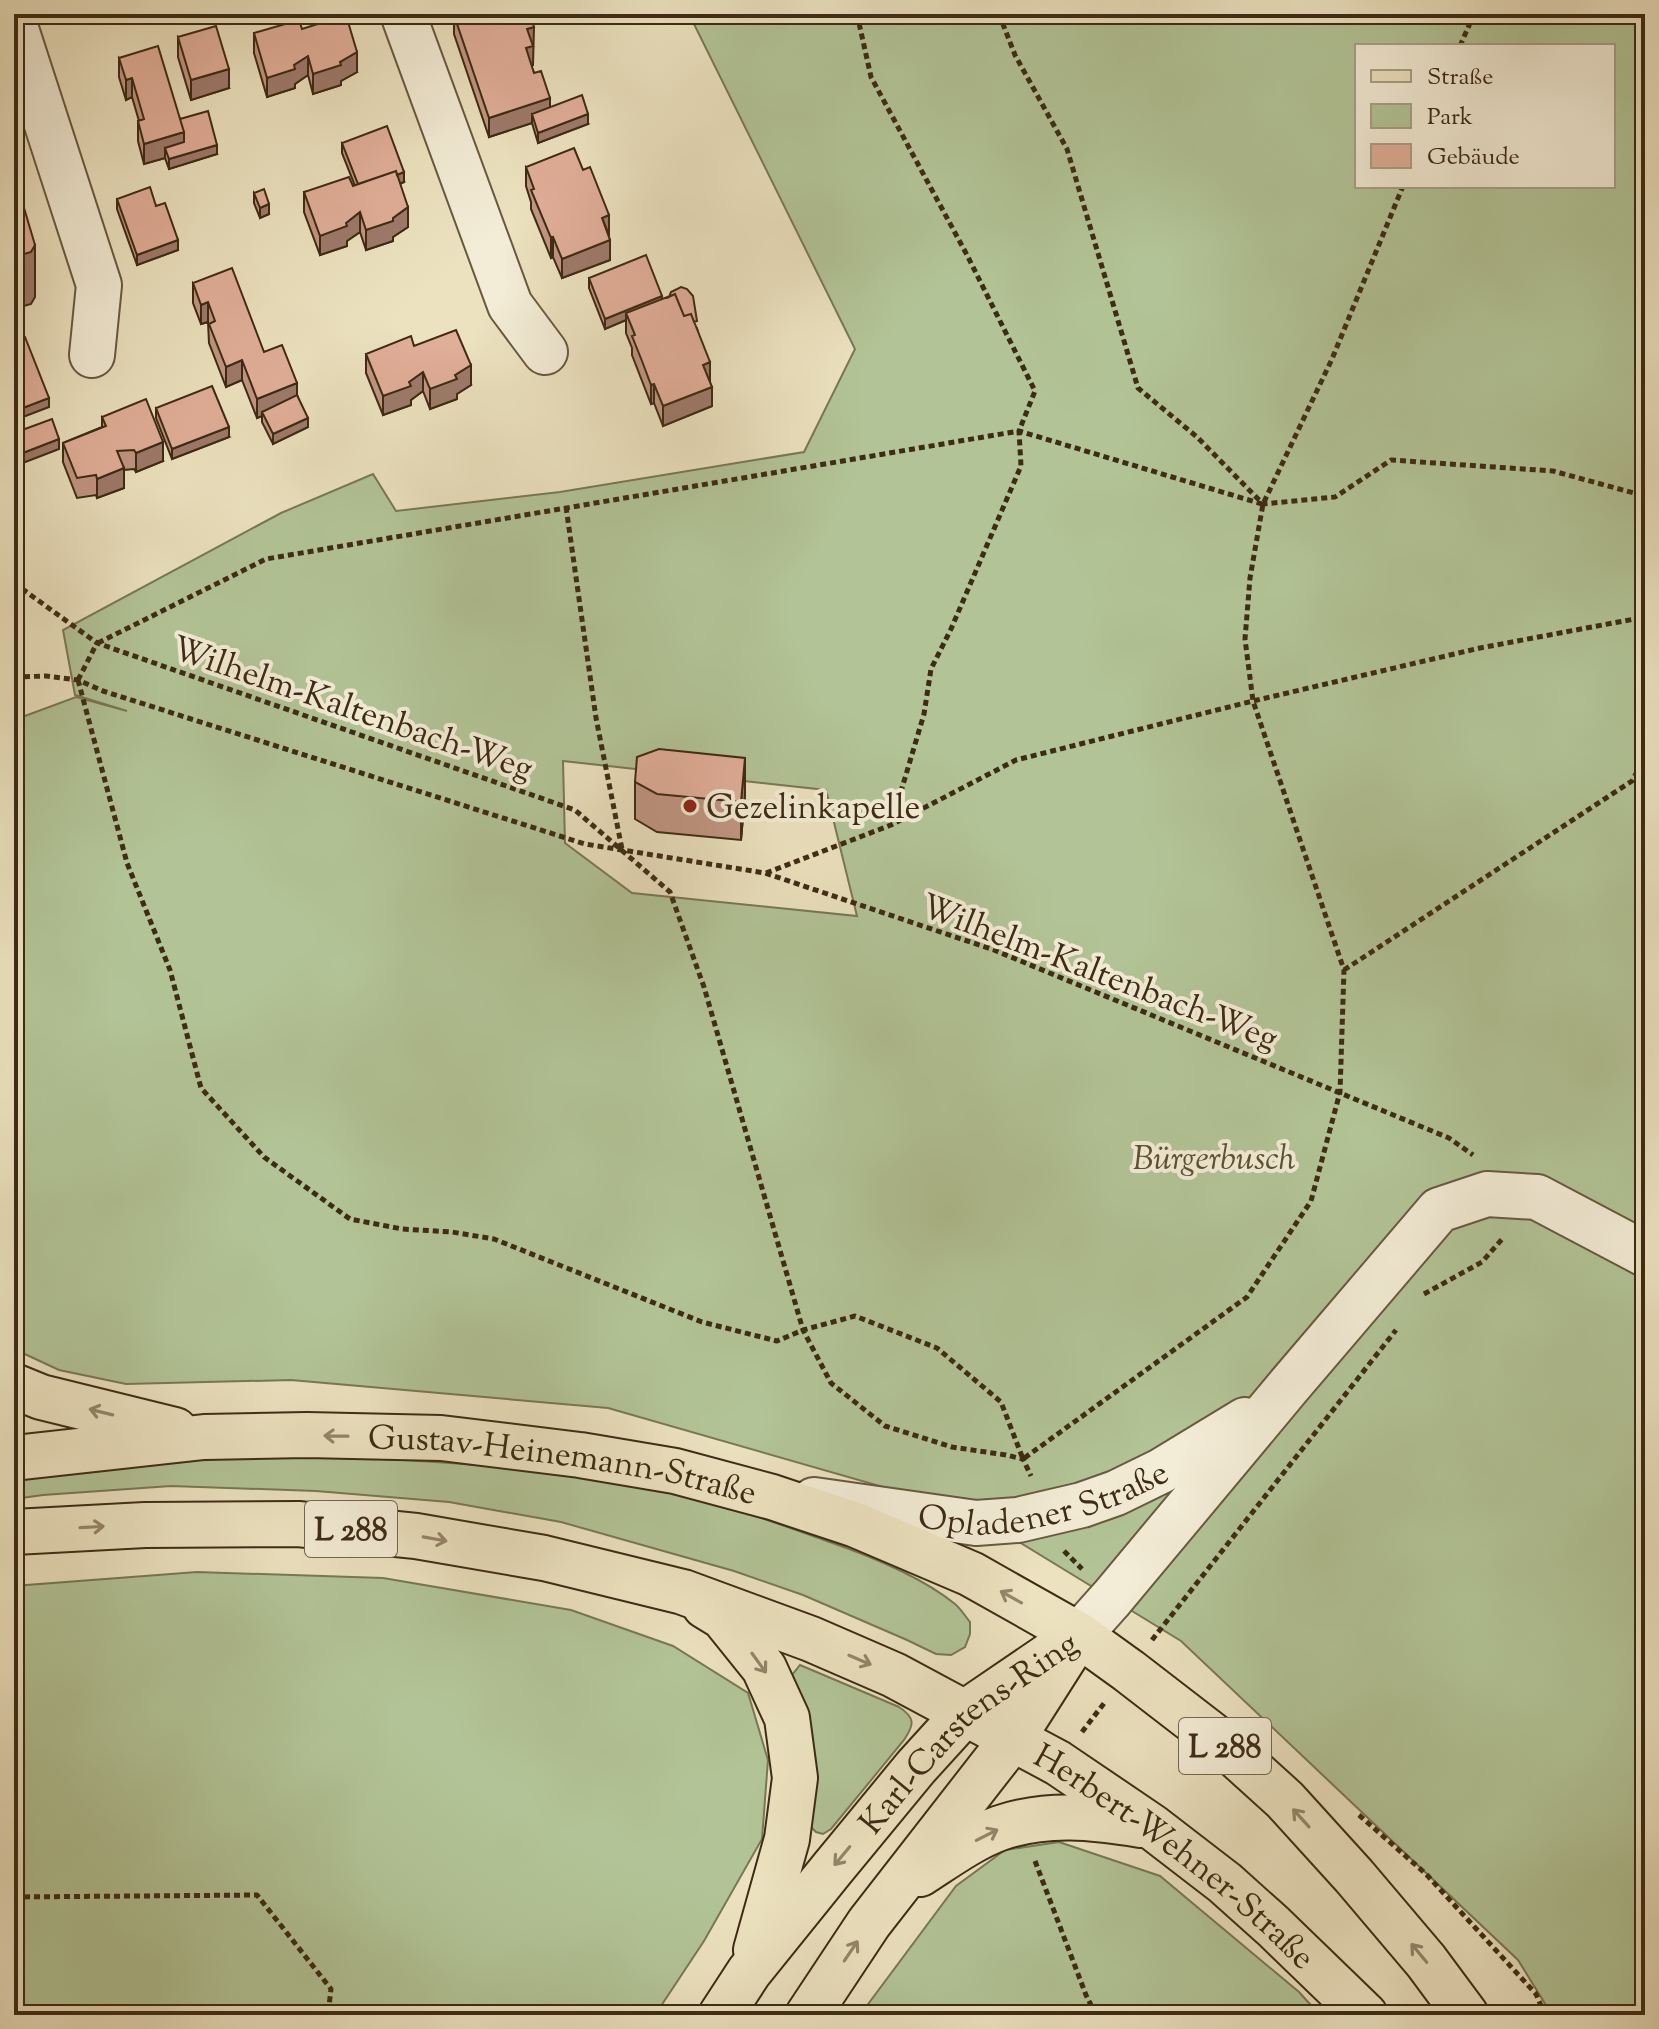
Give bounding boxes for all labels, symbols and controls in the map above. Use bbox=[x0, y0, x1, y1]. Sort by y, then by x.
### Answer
legend bbox=[1355, 44, 1615, 188]
text: Straße bbox=[1427, 61, 1493, 95]
text: Park bbox=[1427, 101, 1473, 135]
text: Gebäude bbox=[1427, 141, 1520, 175]
street label: Wilhelm-Kaltenbach-Weg bbox=[165, 625, 539, 795]
place label: Gezelinkapelle bbox=[706, 785, 920, 834]
marker: Gezelinkapelle bbox=[681, 797, 699, 815]
street label: Wilhelm-Kaltenbach-Weg bbox=[913, 884, 1284, 1065]
park label: Bürgerbusch bbox=[1133, 1136, 1296, 1185]
one-way arrow bbox=[89, 1404, 115, 1419]
street label: Gustav-Heinemann-Straße bbox=[367, 1415, 762, 1520]
one-way arrow bbox=[323, 1428, 350, 1444]
street label: Opladener Straße bbox=[915, 1450, 1178, 1551]
road number: L 288 bbox=[305, 1501, 397, 1557]
one-way arrow bbox=[78, 1520, 105, 1535]
one-way arrow bbox=[422, 1533, 447, 1548]
one-way arrow bbox=[1000, 1588, 1023, 1604]
street label: Karl-Carstens-Ring bbox=[849, 1621, 1089, 1846]
one-way arrow bbox=[750, 1652, 767, 1673]
one-way arrow bbox=[848, 1653, 872, 1668]
road number: L 288 bbox=[1179, 1718, 1271, 1774]
street label: Herbert-Wehner-Straße bbox=[1024, 1733, 1325, 1982]
one-way arrow bbox=[1293, 1809, 1311, 1829]
one-way arrow bbox=[975, 1826, 999, 1842]
one-way arrow bbox=[833, 1846, 851, 1866]
one-way arrow bbox=[843, 1940, 859, 1963]
one-way arrow bbox=[1410, 1943, 1428, 1964]

